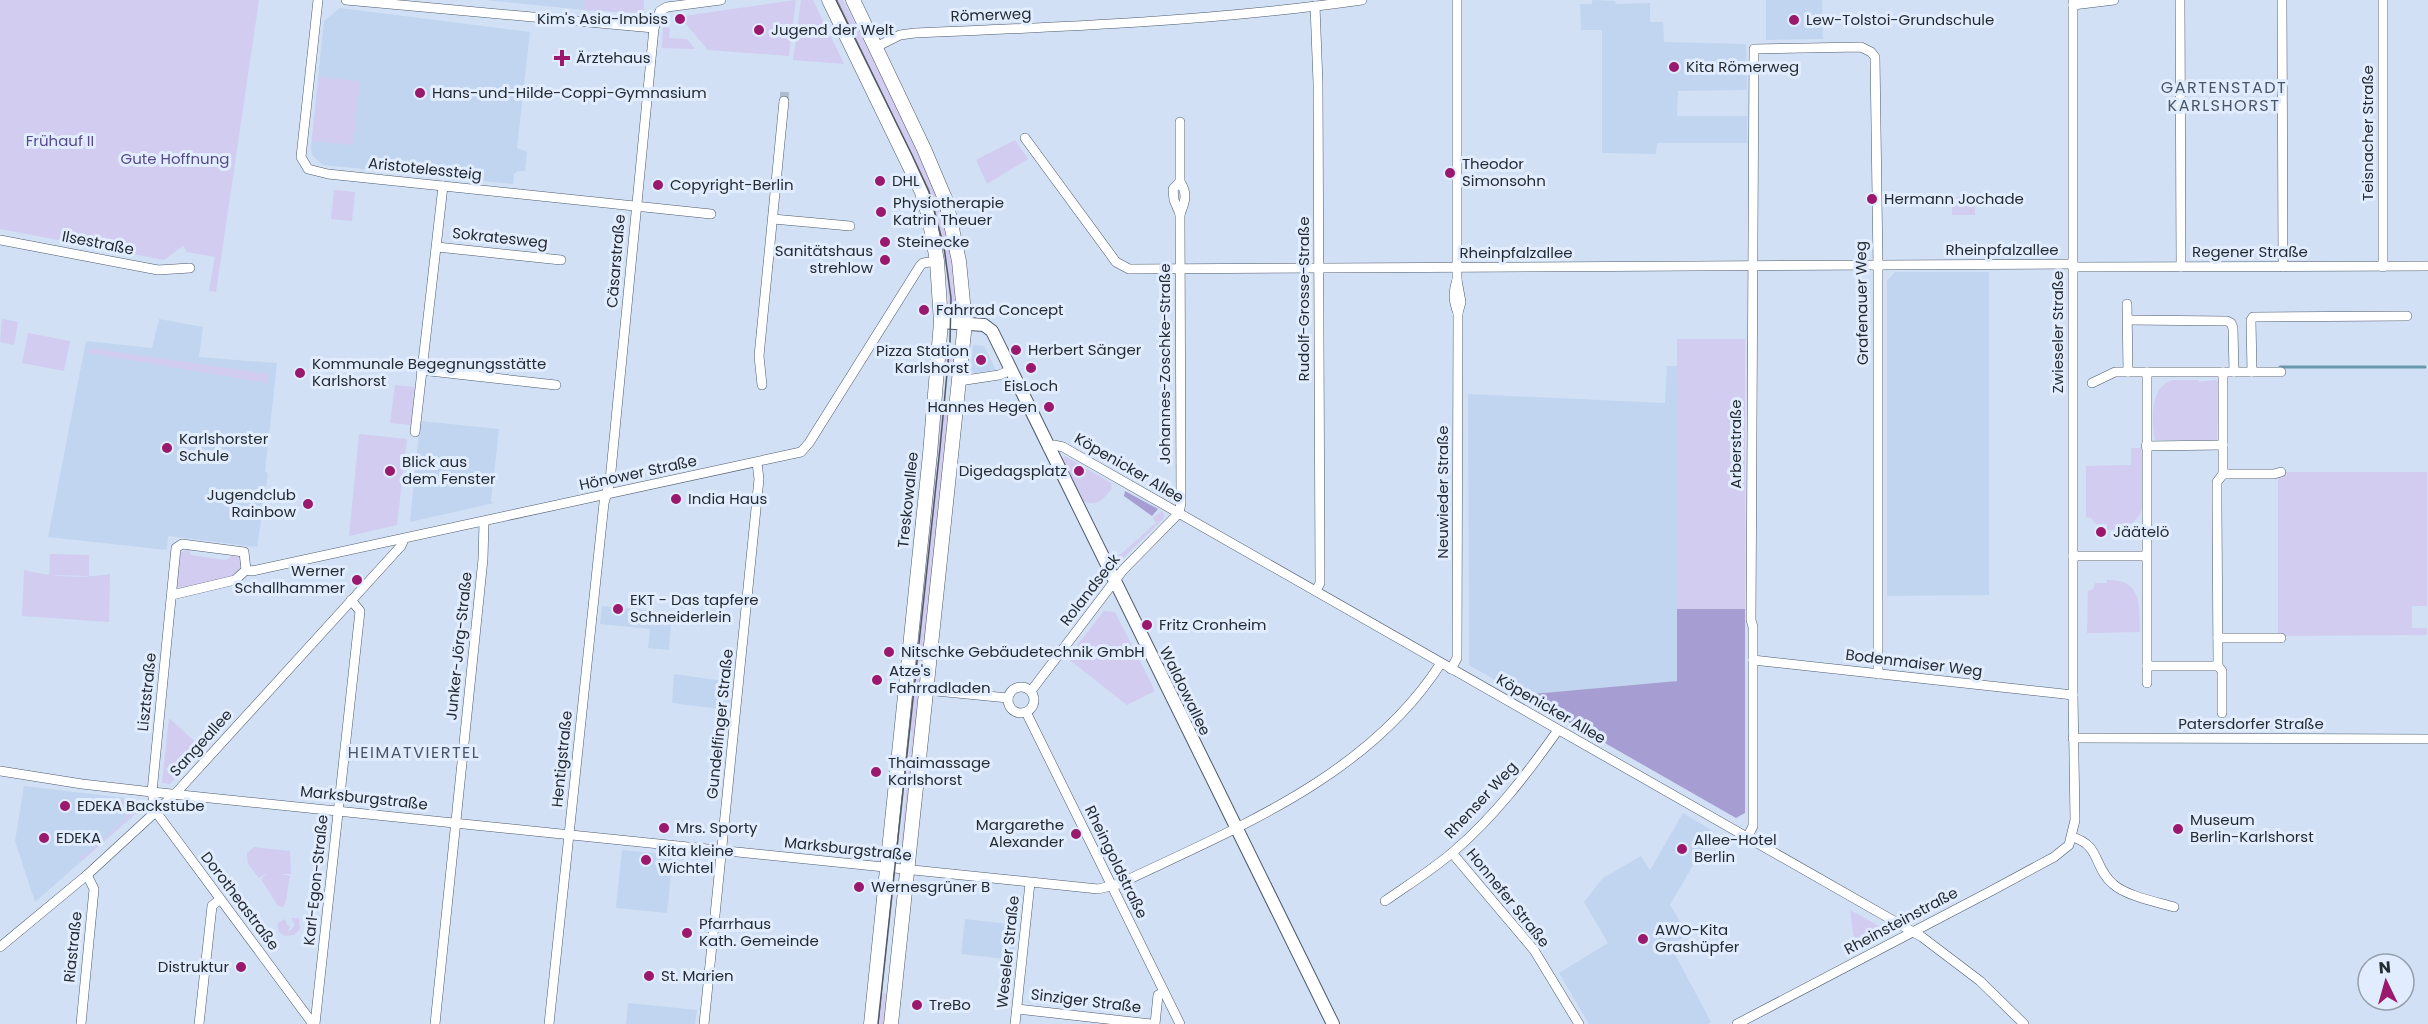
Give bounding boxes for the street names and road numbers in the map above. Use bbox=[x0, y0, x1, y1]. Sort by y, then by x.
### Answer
street label: Römerweg bbox=[950, 3, 1032, 26]
street label: Teisnacher Straße bbox=[2357, 65, 2378, 201]
street label: Aristotelessteig bbox=[367, 152, 483, 185]
street label: Cäsarstraße bbox=[601, 213, 630, 309]
street label: Rudolf-Grosse-Straße bbox=[1293, 217, 1314, 381]
street label: Sokratesweg bbox=[451, 222, 549, 253]
street label: Ilsestraße bbox=[60, 225, 136, 260]
street label: Rheinpfalzallee bbox=[1945, 239, 2059, 260]
street label: Grafenauer Weg bbox=[1850, 241, 1873, 365]
street label: Regener Straße bbox=[2192, 241, 2308, 262]
street label: Rheinpfalzallee bbox=[1459, 242, 1573, 263]
street label: Johannes-Zoschke-Straße bbox=[1154, 264, 1175, 464]
street label: Zwieseler Straße bbox=[2047, 271, 2068, 393]
street label: Arberstraße bbox=[1725, 399, 1746, 489]
street label: Neuwieder Straße bbox=[1432, 425, 1453, 559]
street label: Köpenicker Allee bbox=[1071, 428, 1188, 507]
street label: Hönower Straße bbox=[577, 450, 699, 495]
street label: Treskowallee bbox=[892, 451, 923, 549]
street label: Rolandseck bbox=[1055, 549, 1125, 630]
street label: Junker-Jörg-Straße bbox=[440, 571, 477, 721]
street label: Waldowallee bbox=[1155, 643, 1216, 739]
street label: Bodenmaiser Weg bbox=[1844, 644, 1984, 681]
street label: Gundelfinger Straße bbox=[701, 648, 738, 800]
street label: Lisztstraße bbox=[132, 652, 161, 732]
street label: Köpenicker Allee bbox=[1493, 669, 1610, 748]
street label: Sangeallee bbox=[165, 704, 237, 781]
street label: Hentigstraße bbox=[546, 710, 577, 808]
street label: Patersdorfer Straße bbox=[2178, 713, 2324, 734]
street label: Rhenser Weg bbox=[1439, 757, 1522, 843]
street label: Marksburgstraße bbox=[299, 780, 429, 815]
street label: Rheingoldstraße bbox=[1080, 802, 1153, 922]
street label: Karl-Egon-Straße bbox=[298, 813, 333, 946]
street label: Marksburgstraße bbox=[783, 831, 913, 866]
street label: Honnefer Straße bbox=[1462, 844, 1555, 952]
street label: Dorotheastraße bbox=[196, 847, 284, 954]
street label: Rheinsteinstraße bbox=[1840, 882, 1961, 959]
street label: Weseler Straße bbox=[991, 895, 1024, 1009]
street label: Riastraße bbox=[58, 910, 87, 984]
street label: Sinziger Straße bbox=[1030, 983, 1143, 1018]

